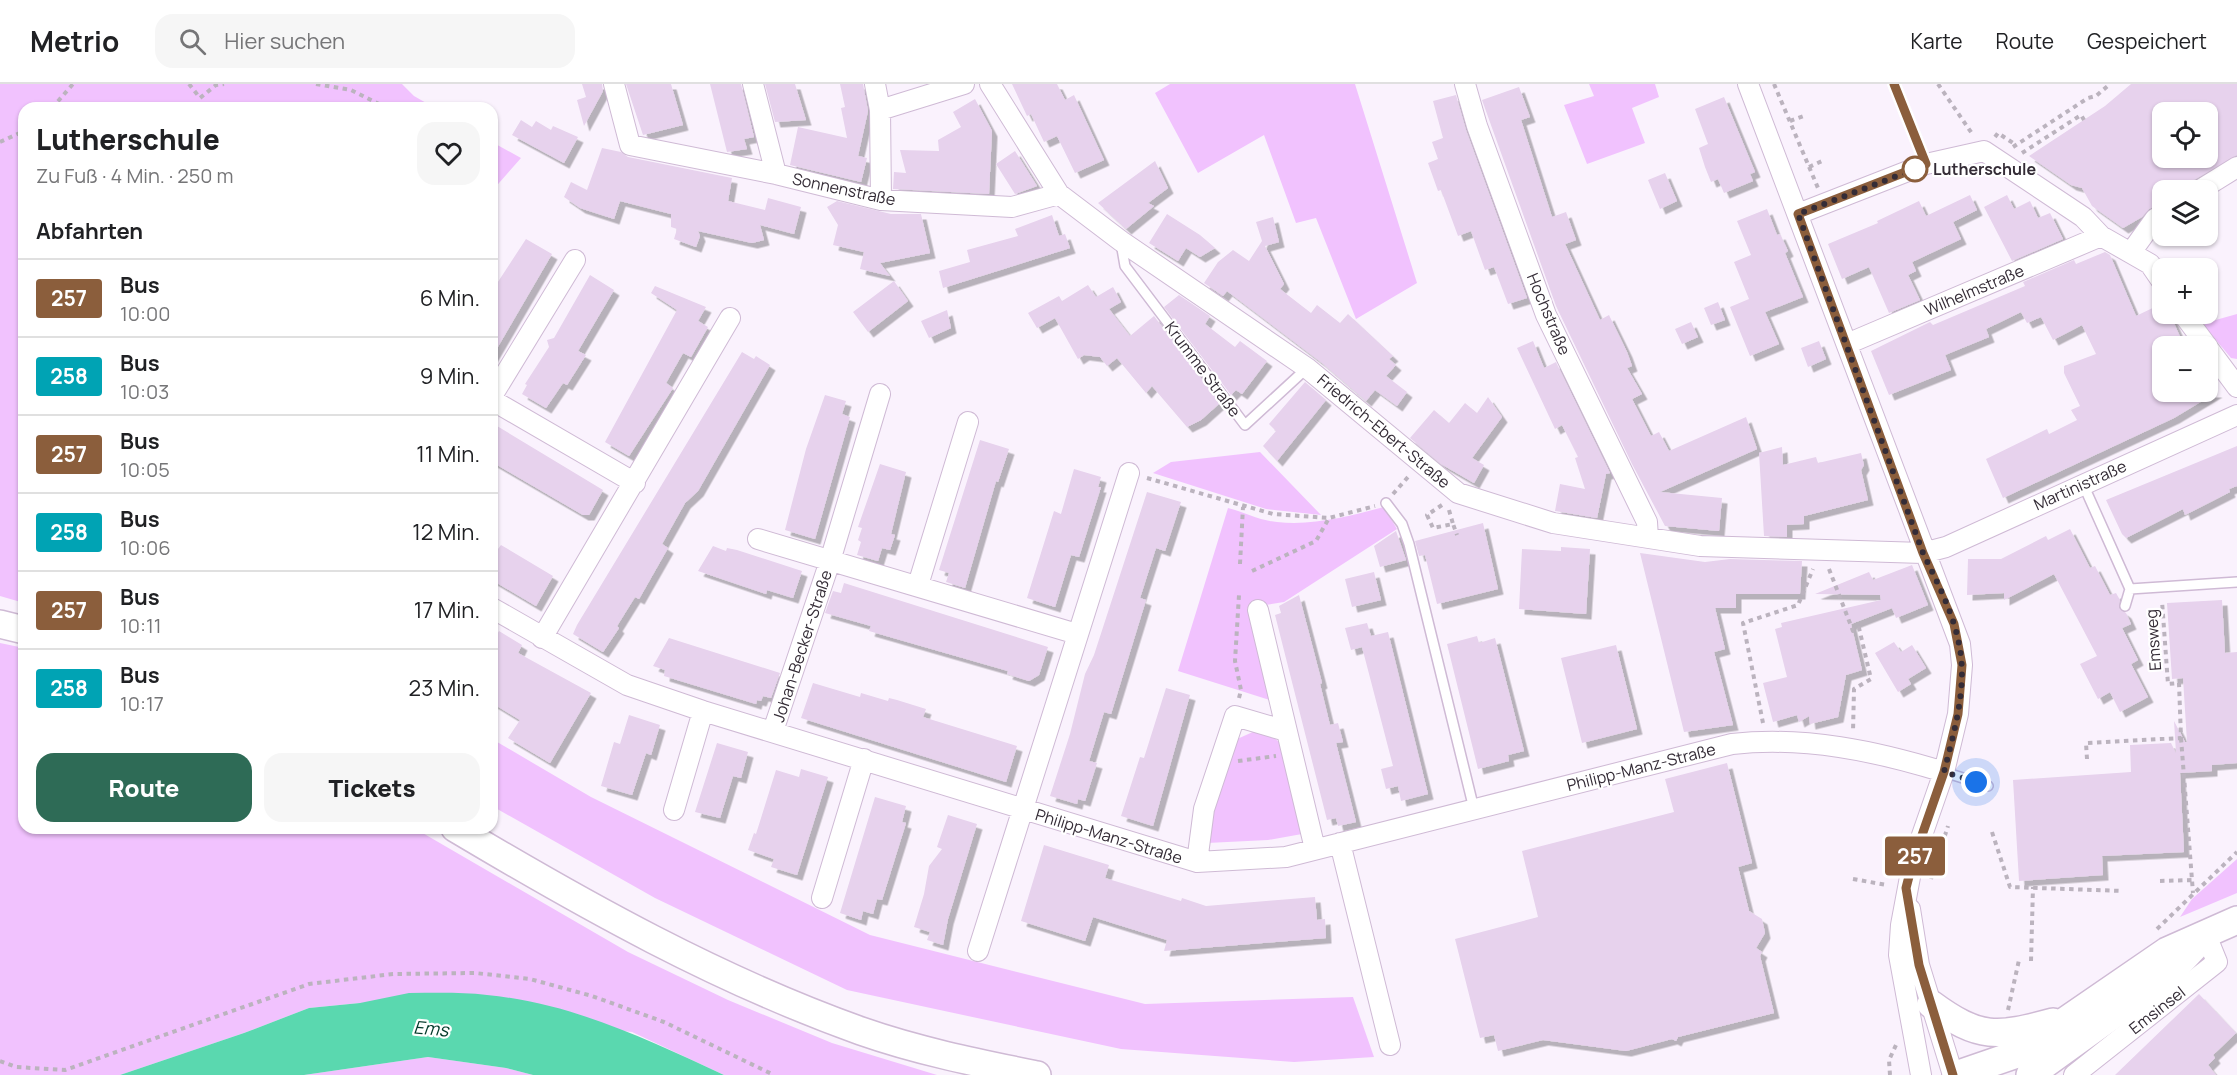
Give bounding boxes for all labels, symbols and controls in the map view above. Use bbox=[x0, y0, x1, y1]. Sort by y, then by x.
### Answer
search box bbox=[155, 14, 575, 68]
text: Metrio bbox=[30, 22, 119, 60]
icon: search bbox=[176, 25, 209, 58]
text: Hier suchen bbox=[224, 26, 345, 56]
text: Karte bbox=[1911, 27, 1963, 55]
text: Route bbox=[1996, 27, 2054, 55]
text: Gespeichert bbox=[2087, 27, 2207, 55]
map controls bbox=[2152, 102, 2218, 402]
button: locate bbox=[2152, 102, 2218, 168]
text: Lutherschule bbox=[36, 120, 220, 158]
button: heart bbox=[417, 122, 480, 185]
marker: Lutherschule bbox=[1902, 156, 1928, 182]
place label: Lutherschule bbox=[1933, 158, 2037, 180]
text: Zu Fuß · 4 Min. · 250 m bbox=[36, 162, 233, 189]
street label: Sonnenstraße bbox=[790, 167, 898, 211]
button: layers bbox=[2152, 180, 2218, 246]
text: Abfahrten bbox=[36, 216, 143, 246]
button: + bbox=[2152, 258, 2218, 324]
street label: Wilhelmstraße bbox=[1921, 259, 2027, 321]
text: Bus bbox=[120, 270, 160, 300]
street label: Hochstraße bbox=[1522, 270, 1576, 358]
text: 6 Min. bbox=[420, 283, 480, 313]
text: 257 bbox=[51, 284, 87, 312]
text: 10:00 bbox=[120, 300, 170, 327]
street label: Krumme Straße bbox=[1160, 317, 1246, 421]
button: − bbox=[2152, 336, 2218, 402]
text: Bus bbox=[120, 348, 160, 378]
text: 9 Min. bbox=[420, 361, 480, 391]
text: 258 bbox=[50, 362, 88, 390]
street label: Friedrich-Ebert-Straße bbox=[1313, 369, 1455, 493]
text: 10:03 bbox=[120, 378, 169, 405]
text: Bus bbox=[120, 426, 160, 456]
text: 11 Min. bbox=[416, 439, 480, 469]
text: 257 bbox=[51, 440, 87, 468]
street label: Martinistraße bbox=[2030, 455, 2130, 515]
text: 10:05 bbox=[120, 456, 170, 483]
text: Bus bbox=[120, 504, 160, 534]
text: 12 Min. bbox=[412, 517, 480, 547]
text: 258 bbox=[50, 518, 88, 546]
text: 10:06 bbox=[120, 534, 171, 561]
street label: Johan-Becker-Straße bbox=[767, 567, 837, 725]
text: Bus bbox=[120, 582, 160, 612]
text: 17 Min. bbox=[414, 595, 480, 625]
text: 257 bbox=[51, 596, 87, 624]
street label: Emsweg bbox=[2140, 609, 2166, 671]
text: 10:11 bbox=[120, 612, 162, 639]
text: Bus bbox=[120, 660, 160, 690]
text: 23 Min. bbox=[409, 673, 480, 703]
text: 258 bbox=[50, 674, 88, 702]
text: 10:17 bbox=[120, 690, 164, 717]
street label: Philipp-Manz-Straße bbox=[1564, 738, 1718, 796]
button: Route bbox=[36, 753, 252, 822]
button: Tickets bbox=[264, 753, 480, 822]
your location bbox=[1961, 767, 1991, 797]
street label: Philipp-Manz-Straße bbox=[1033, 803, 1185, 869]
line badge: 257 bbox=[1880, 836, 1950, 876]
text: 257 bbox=[1897, 842, 1933, 870]
street label: Emsinsel bbox=[2124, 981, 2190, 1039]
water label: Ems bbox=[413, 1015, 451, 1042]

